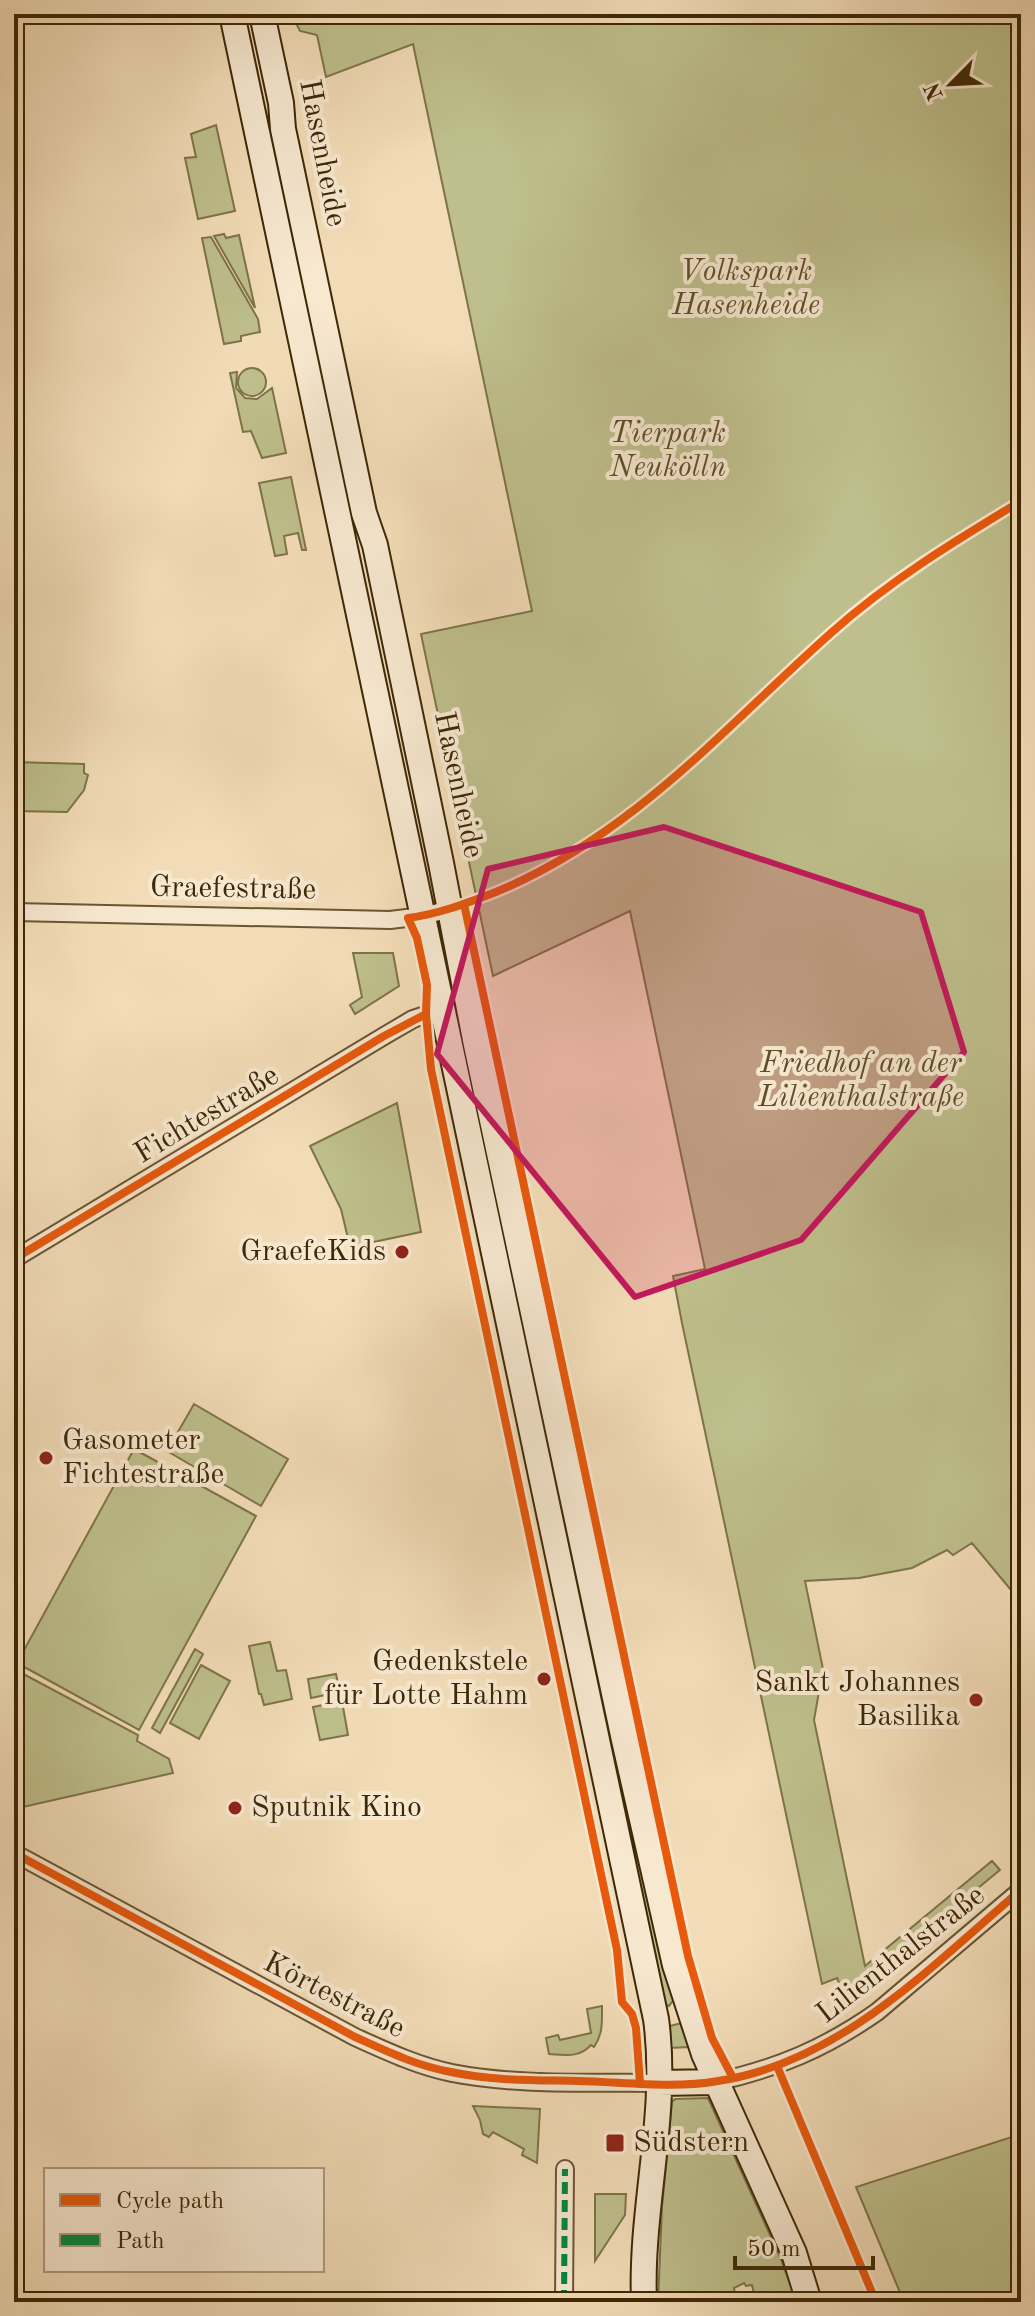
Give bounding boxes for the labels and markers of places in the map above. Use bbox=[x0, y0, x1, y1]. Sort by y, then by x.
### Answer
place label: GraefeKids bbox=[240, 1237, 386, 1267]
marker: GraefeKids bbox=[393, 1243, 411, 1261]
place label: Gasometer Fichtestraße bbox=[62, 1426, 224, 1490]
marker: Gasometer Fichtestraße bbox=[37, 1449, 55, 1467]
place label: Gedenkstele für Lotte Hahm bbox=[325, 1647, 528, 1711]
place label: Sankt Johannes Basilika bbox=[754, 1668, 960, 1732]
marker: Gedenkstele für Lotte Hahm bbox=[535, 1670, 553, 1688]
marker: Sankt Johannes Basilika bbox=[967, 1691, 985, 1709]
place label: Sputnik Kino bbox=[251, 1793, 422, 1823]
marker: Sputnik Kino bbox=[226, 1799, 244, 1817]
place label: Südstern bbox=[633, 2128, 749, 2158]
marker: Südstern bbox=[604, 2132, 626, 2154]

